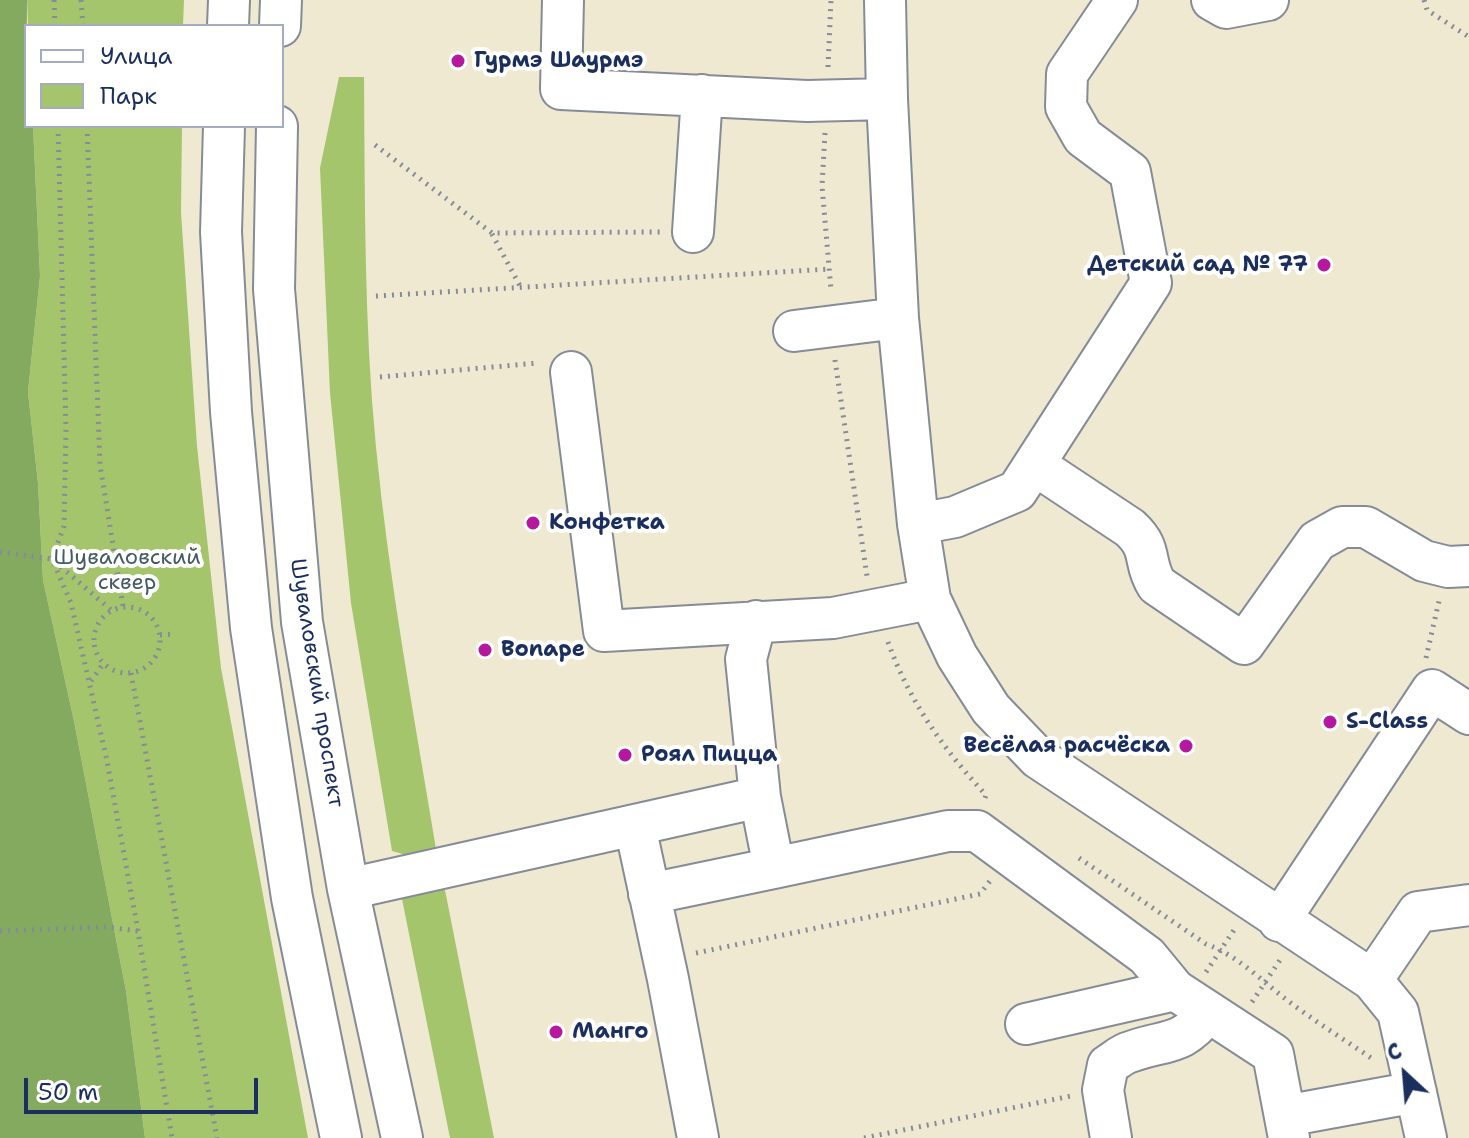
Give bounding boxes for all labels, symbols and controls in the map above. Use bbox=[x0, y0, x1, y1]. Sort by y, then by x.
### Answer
legend bbox=[24, 24, 284, 128]
text: Улица bbox=[100, 40, 173, 72]
place label: Гурмэ Шаурмэ bbox=[474, 48, 643, 74]
marker: Гурмэ Шаурмэ bbox=[449, 52, 467, 70]
text: Парк bbox=[100, 80, 157, 112]
place label: Детский сад № 77 bbox=[1087, 252, 1308, 278]
marker: Детский сад № 77 bbox=[1315, 256, 1333, 274]
place label: Конфетка bbox=[549, 510, 665, 536]
marker: Конфетка bbox=[524, 514, 542, 532]
park label: Шуваловский сквер bbox=[53, 545, 201, 596]
street label: Шуваловский проспект bbox=[283, 557, 349, 809]
place label: Bonape bbox=[501, 637, 585, 663]
marker: Bonape bbox=[476, 641, 494, 659]
place label: S-Class bbox=[1346, 709, 1428, 735]
marker: S-Class bbox=[1321, 713, 1339, 731]
place label: Весёлая расчёска bbox=[964, 733, 1170, 759]
marker: Весёлая расчёска bbox=[1177, 737, 1195, 755]
place label: Роял Пицца bbox=[641, 742, 777, 768]
marker: Роял Пицца bbox=[616, 746, 634, 764]
place label: Манго bbox=[572, 1019, 649, 1045]
marker: Манго bbox=[547, 1023, 565, 1041]
north arrow bbox=[1365, 1034, 1445, 1114]
text: С bbox=[1382, 1036, 1407, 1068]
scale bar bbox=[28, 1062, 262, 1112]
text: 50 m bbox=[38, 1076, 98, 1108]

